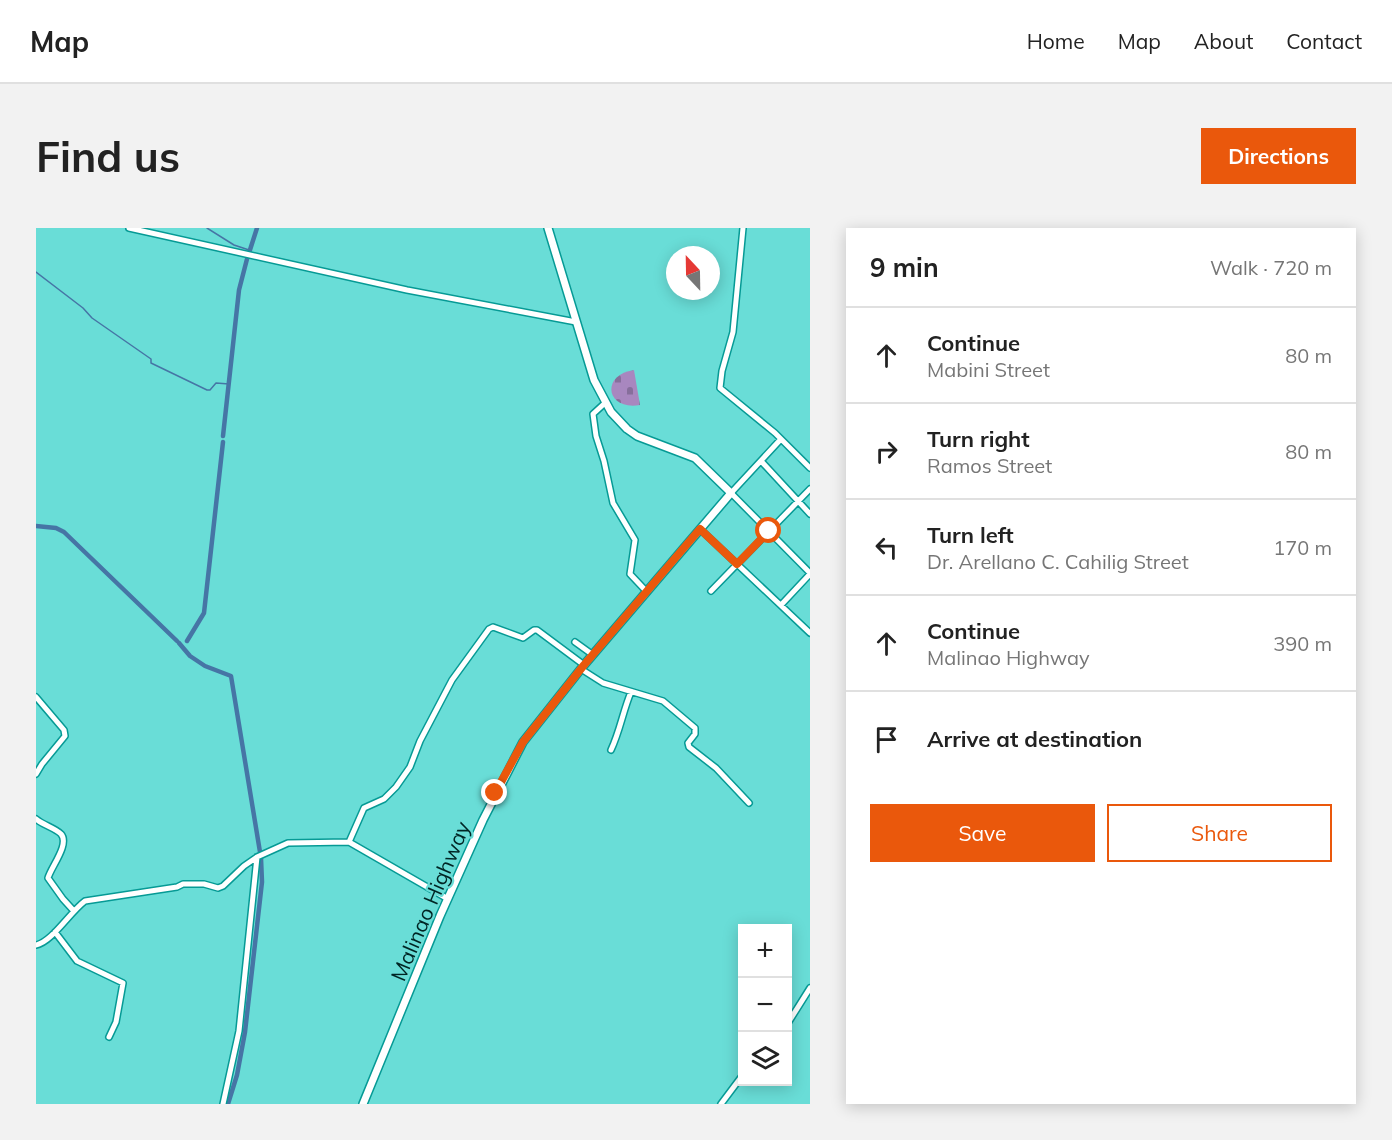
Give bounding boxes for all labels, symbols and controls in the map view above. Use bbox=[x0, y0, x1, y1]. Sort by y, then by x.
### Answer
text: Map bbox=[30, 24, 89, 59]
text: Home bbox=[1027, 28, 1085, 54]
text: Map bbox=[1118, 28, 1161, 54]
text: About bbox=[1194, 28, 1253, 54]
text: Contact bbox=[1286, 28, 1362, 54]
button: Directions bbox=[1201, 128, 1356, 184]
text: Find us bbox=[36, 130, 180, 183]
north arrow bbox=[666, 246, 720, 300]
text: 9 min bbox=[870, 251, 939, 284]
text: Walk · 720 m bbox=[1210, 255, 1332, 280]
text: Continue bbox=[927, 329, 1020, 357]
icon: ahead bbox=[870, 339, 903, 372]
text: 80 m bbox=[1285, 343, 1332, 368]
text: Mabini Street bbox=[927, 357, 1050, 382]
text: Turn right bbox=[927, 425, 1030, 453]
icon: right bbox=[870, 435, 903, 468]
text: 80 m bbox=[1285, 439, 1332, 464]
text: Ramos Street bbox=[927, 453, 1052, 478]
route start bbox=[755, 517, 781, 543]
text: Turn left bbox=[927, 521, 1014, 549]
icon: left bbox=[870, 531, 903, 564]
text: 170 m bbox=[1273, 535, 1332, 560]
text: Dr. Arellano C. Cahilig Street bbox=[927, 549, 1189, 574]
text: Continue bbox=[927, 617, 1020, 645]
icon: ahead bbox=[870, 627, 903, 660]
text: 390 m bbox=[1273, 631, 1332, 656]
text: Malinao Highway bbox=[927, 645, 1090, 670]
icon: arrive bbox=[870, 723, 903, 756]
text: Arrive at destination bbox=[927, 725, 1142, 753]
route end bbox=[481, 779, 507, 805]
button: Save bbox=[870, 804, 1095, 862]
button: Share bbox=[1107, 804, 1332, 862]
street label: Malinao Highway bbox=[385, 817, 475, 985]
map controls bbox=[738, 924, 792, 1086]
button: + bbox=[738, 924, 792, 978]
button: − bbox=[738, 978, 792, 1032]
button: layers bbox=[738, 1032, 792, 1086]

